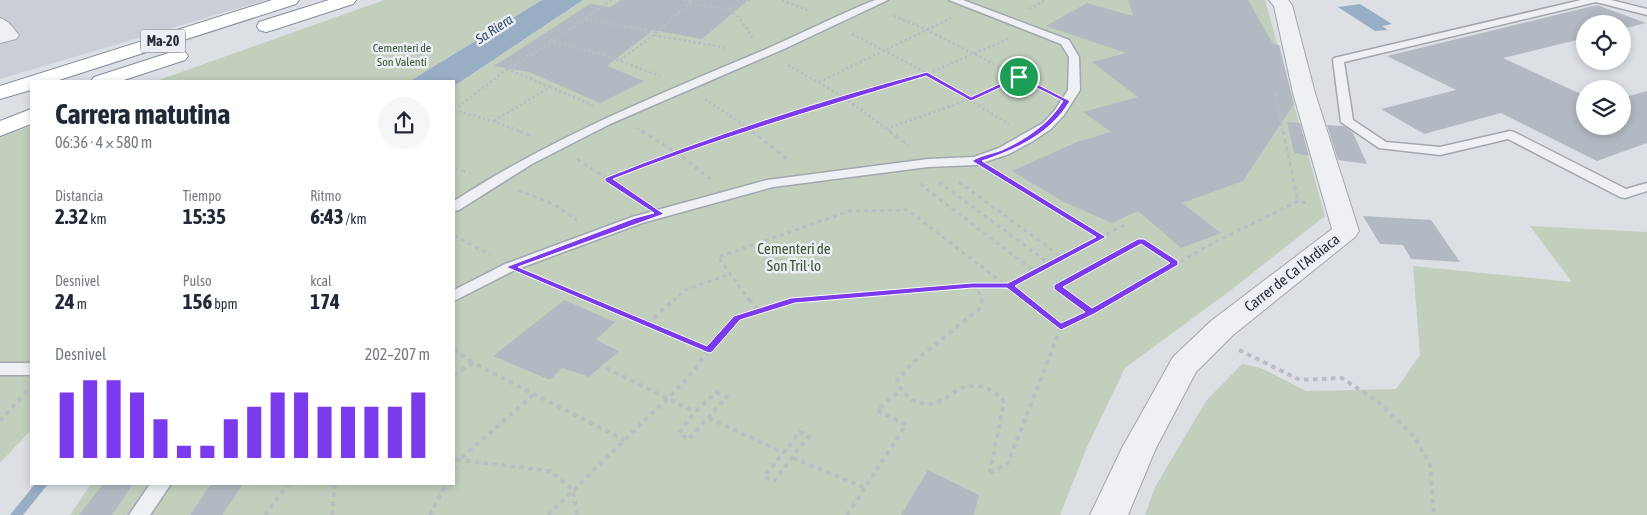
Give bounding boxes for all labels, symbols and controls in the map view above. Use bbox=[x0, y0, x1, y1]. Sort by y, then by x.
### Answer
water label: Sa Riera bbox=[472, 11, 516, 47]
map controls bbox=[1576, 15, 1631, 135]
button: locate bbox=[1576, 15, 1631, 70]
road number: Ma-20 bbox=[140, 29, 186, 52]
park label: Cementeri de Son Valentí bbox=[373, 41, 431, 69]
pin bbox=[998, 56, 1040, 98]
icon: arrive bbox=[1005, 63, 1033, 91]
button: layers bbox=[1576, 80, 1631, 135]
button: share bbox=[378, 97, 430, 149]
text: Carrera matutina bbox=[55, 98, 230, 130]
text: 06:36 · 4 × 580 m bbox=[55, 133, 152, 151]
text: Distancia bbox=[55, 188, 103, 204]
text: Tiempo bbox=[183, 188, 221, 204]
text: Ritmo bbox=[310, 188, 341, 204]
text: 2.32 bbox=[55, 204, 88, 228]
text: 15:35 bbox=[183, 204, 226, 228]
text: 6:43 bbox=[310, 204, 344, 228]
text: km bbox=[88, 211, 107, 227]
text: /km bbox=[344, 211, 367, 227]
street label: Carrer de Ca l'Ardiaca bbox=[1241, 230, 1343, 315]
park label: Cementeri de Son Tril·lo bbox=[757, 240, 831, 274]
text: Desnivel bbox=[55, 273, 100, 289]
text: Pulso bbox=[183, 273, 212, 289]
text: kcal bbox=[310, 273, 332, 289]
text: 24 bbox=[55, 289, 75, 313]
text: 156 bbox=[183, 289, 212, 313]
text: 174 bbox=[310, 289, 340, 313]
text: m bbox=[75, 296, 87, 312]
text: bpm bbox=[212, 296, 238, 312]
text: Desnivel bbox=[55, 345, 106, 363]
text: 202–207 m bbox=[365, 345, 430, 363]

